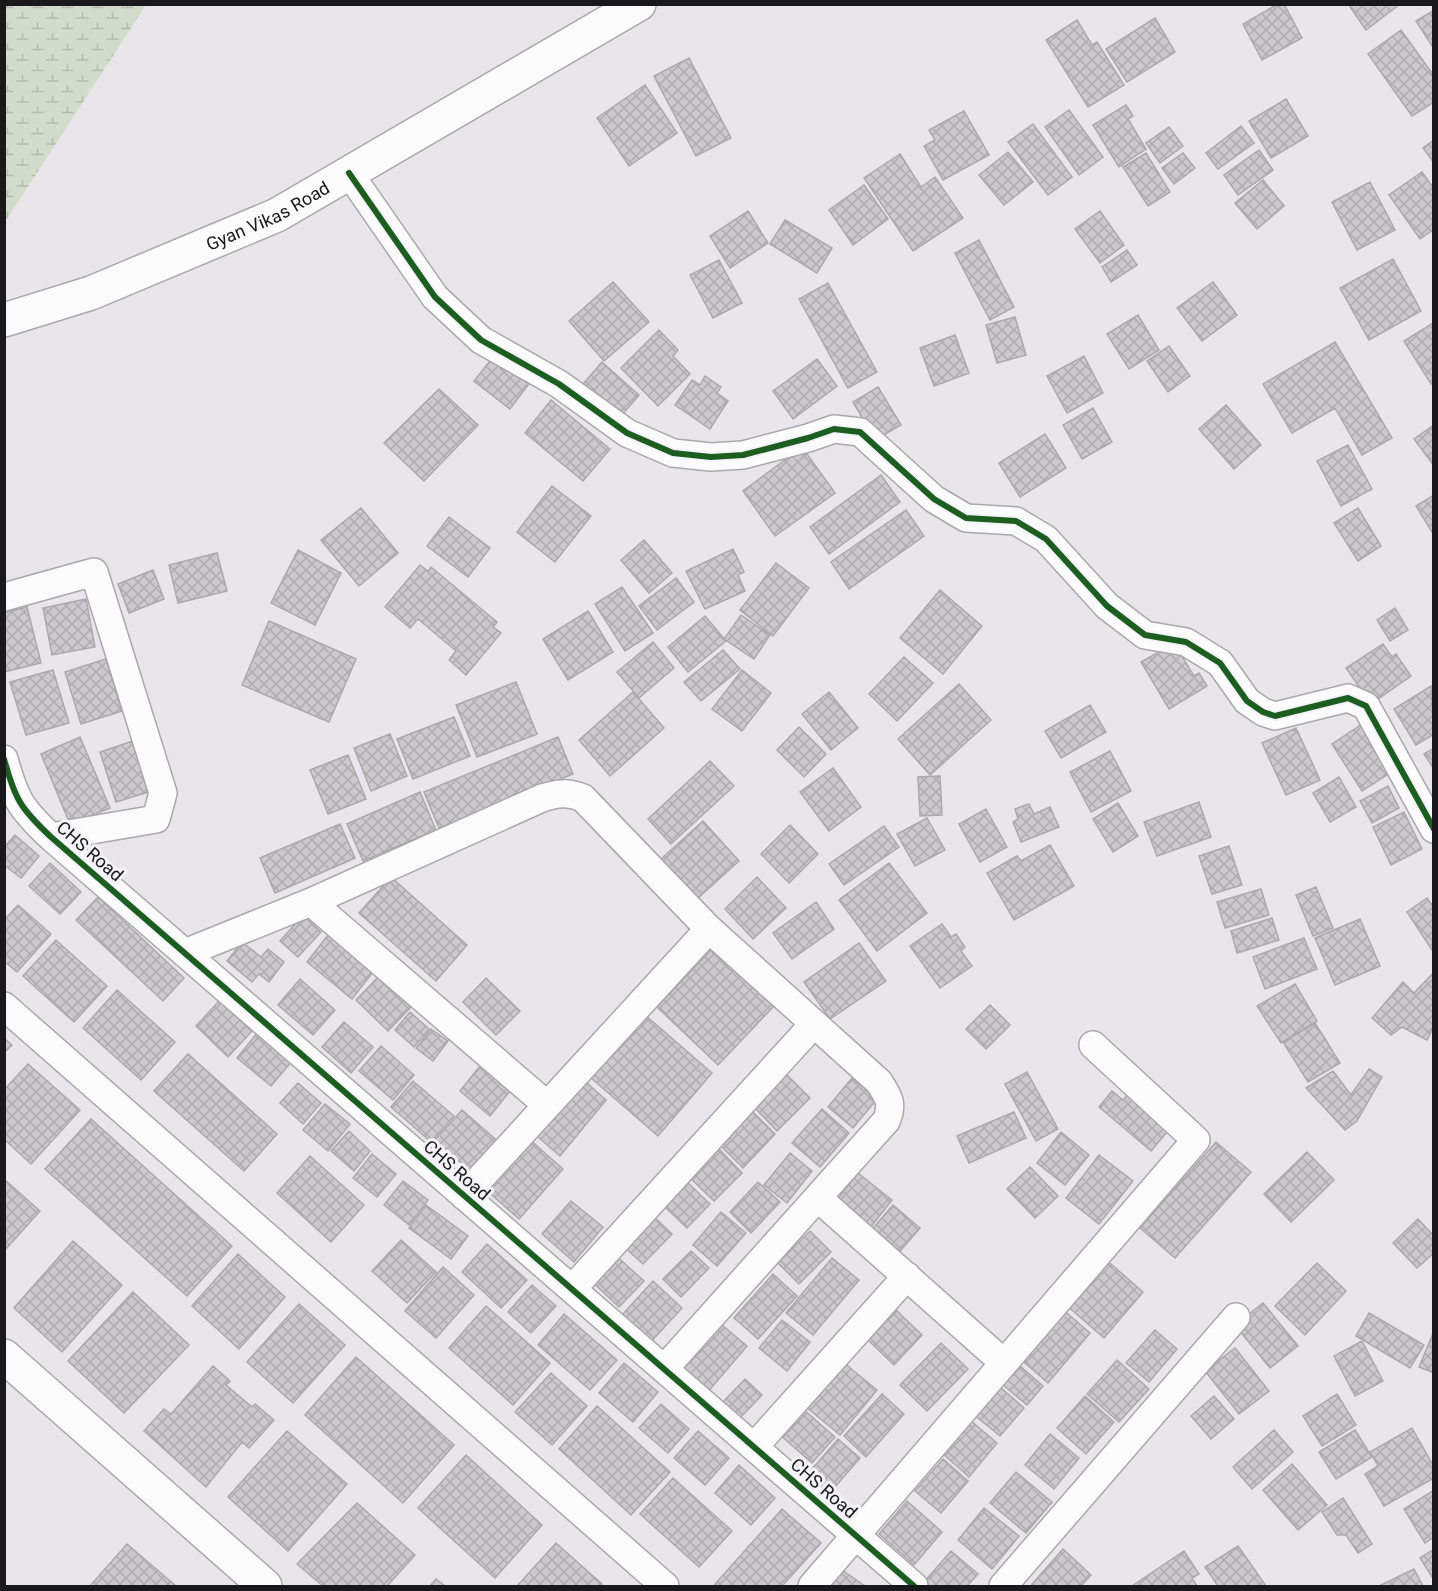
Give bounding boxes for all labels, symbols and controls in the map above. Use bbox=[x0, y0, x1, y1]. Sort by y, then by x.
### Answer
street label: Gyan Vikas Road bbox=[203, 176, 333, 254]
street label: CHS Road bbox=[53, 817, 127, 885]
street label: CHS Road bbox=[420, 1136, 494, 1204]
street label: CHS Road bbox=[787, 1454, 861, 1522]

